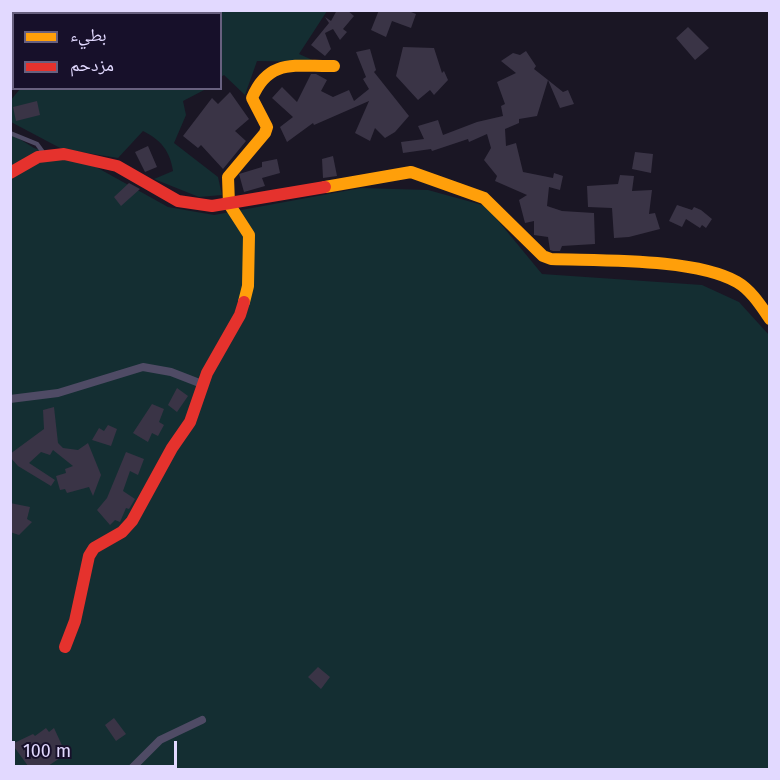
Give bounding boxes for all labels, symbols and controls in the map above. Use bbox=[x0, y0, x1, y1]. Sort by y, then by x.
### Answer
legend bbox=[12, 12, 222, 90]
text: بطيء bbox=[70, 24, 107, 46]
text: مزدحم bbox=[70, 54, 114, 76]
scale bar bbox=[15, 729, 180, 767]
text: 100 m bbox=[23, 740, 71, 762]

